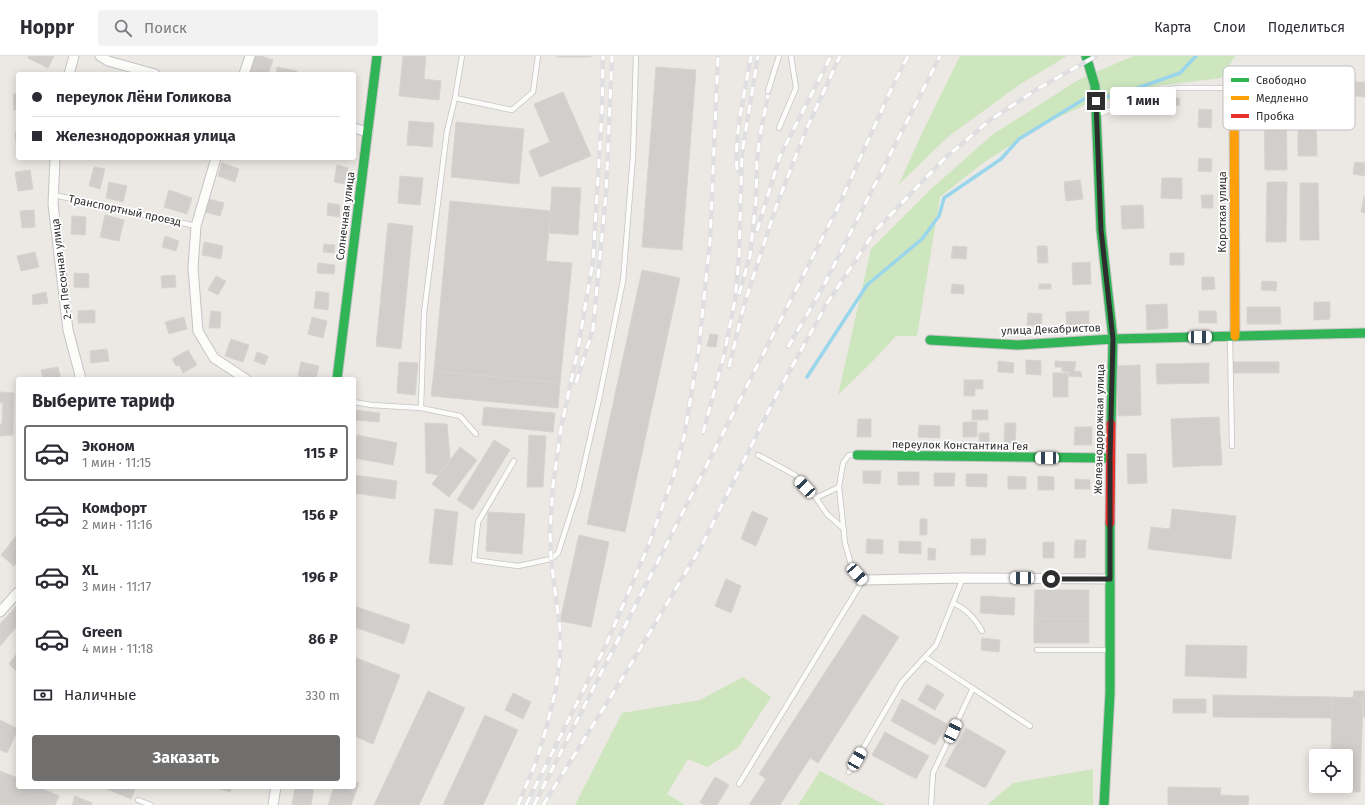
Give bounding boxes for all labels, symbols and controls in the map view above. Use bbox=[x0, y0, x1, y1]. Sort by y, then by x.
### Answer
search box bbox=[98, 10, 378, 46]
text: Hoppr bbox=[20, 16, 74, 39]
icon: search bbox=[112, 17, 134, 39]
text: Поиск bbox=[144, 19, 187, 37]
text: Карта bbox=[1154, 19, 1191, 36]
text: Слои bbox=[1213, 19, 1246, 36]
text: Поделиться bbox=[1268, 19, 1345, 36]
legend bbox=[1223, 66, 1355, 130]
text: Свободно bbox=[1256, 74, 1306, 87]
callout: 1 мин bbox=[1110, 87, 1176, 115]
text: переулок Лёни Голикова bbox=[56, 88, 231, 106]
route end bbox=[1087, 92, 1105, 110]
text: Медленно bbox=[1256, 92, 1308, 105]
text: 1 мин bbox=[1126, 93, 1160, 108]
text: Пробка bbox=[1256, 110, 1294, 123]
text: Железнодорожная улица bbox=[56, 127, 236, 145]
street label: Солнечная улица bbox=[334, 171, 357, 261]
street label: Короткая улица bbox=[1216, 171, 1229, 253]
street label: Транспортный проезд bbox=[67, 192, 182, 229]
street label: 2-я Песочная улица bbox=[49, 218, 74, 320]
street label: улица Декабристов bbox=[1001, 321, 1101, 338]
car bbox=[1188, 331, 1212, 343]
street label: Железнодорожная улица bbox=[1092, 364, 1107, 494]
text: Выберите тариф bbox=[32, 390, 175, 412]
icon: car bbox=[34, 435, 70, 471]
text: Эконом bbox=[82, 437, 135, 455]
street label: переулок Константина Гея bbox=[892, 438, 1028, 453]
text: 115 ₽ bbox=[304, 444, 338, 462]
car bbox=[1035, 452, 1059, 464]
text: 1 мин · 11:15 bbox=[82, 455, 151, 470]
car bbox=[792, 474, 818, 500]
icon: car bbox=[34, 497, 70, 533]
text: Комфорт bbox=[82, 499, 147, 517]
text: 156 ₽ bbox=[302, 506, 338, 524]
text: 2 мин · 11:16 bbox=[82, 517, 152, 532]
icon: car bbox=[34, 559, 70, 595]
text: XL bbox=[82, 561, 98, 579]
car bbox=[845, 561, 869, 587]
text: 196 ₽ bbox=[302, 568, 338, 586]
route start bbox=[1042, 570, 1060, 588]
car bbox=[1010, 572, 1034, 584]
text: 3 мин · 11:17 bbox=[82, 579, 151, 594]
icon: car bbox=[34, 621, 70, 657]
text: Green bbox=[82, 623, 122, 641]
text: 86 ₽ bbox=[308, 630, 338, 648]
text: 4 мин · 11:18 bbox=[82, 641, 153, 656]
icon: cash bbox=[32, 684, 54, 706]
text: Наличные bbox=[64, 686, 136, 704]
text: 330 m bbox=[305, 688, 340, 703]
car bbox=[942, 718, 964, 744]
button: Заказать bbox=[32, 735, 340, 781]
car bbox=[846, 746, 868, 772]
map controls bbox=[1309, 749, 1353, 793]
button: locate bbox=[1309, 749, 1353, 793]

